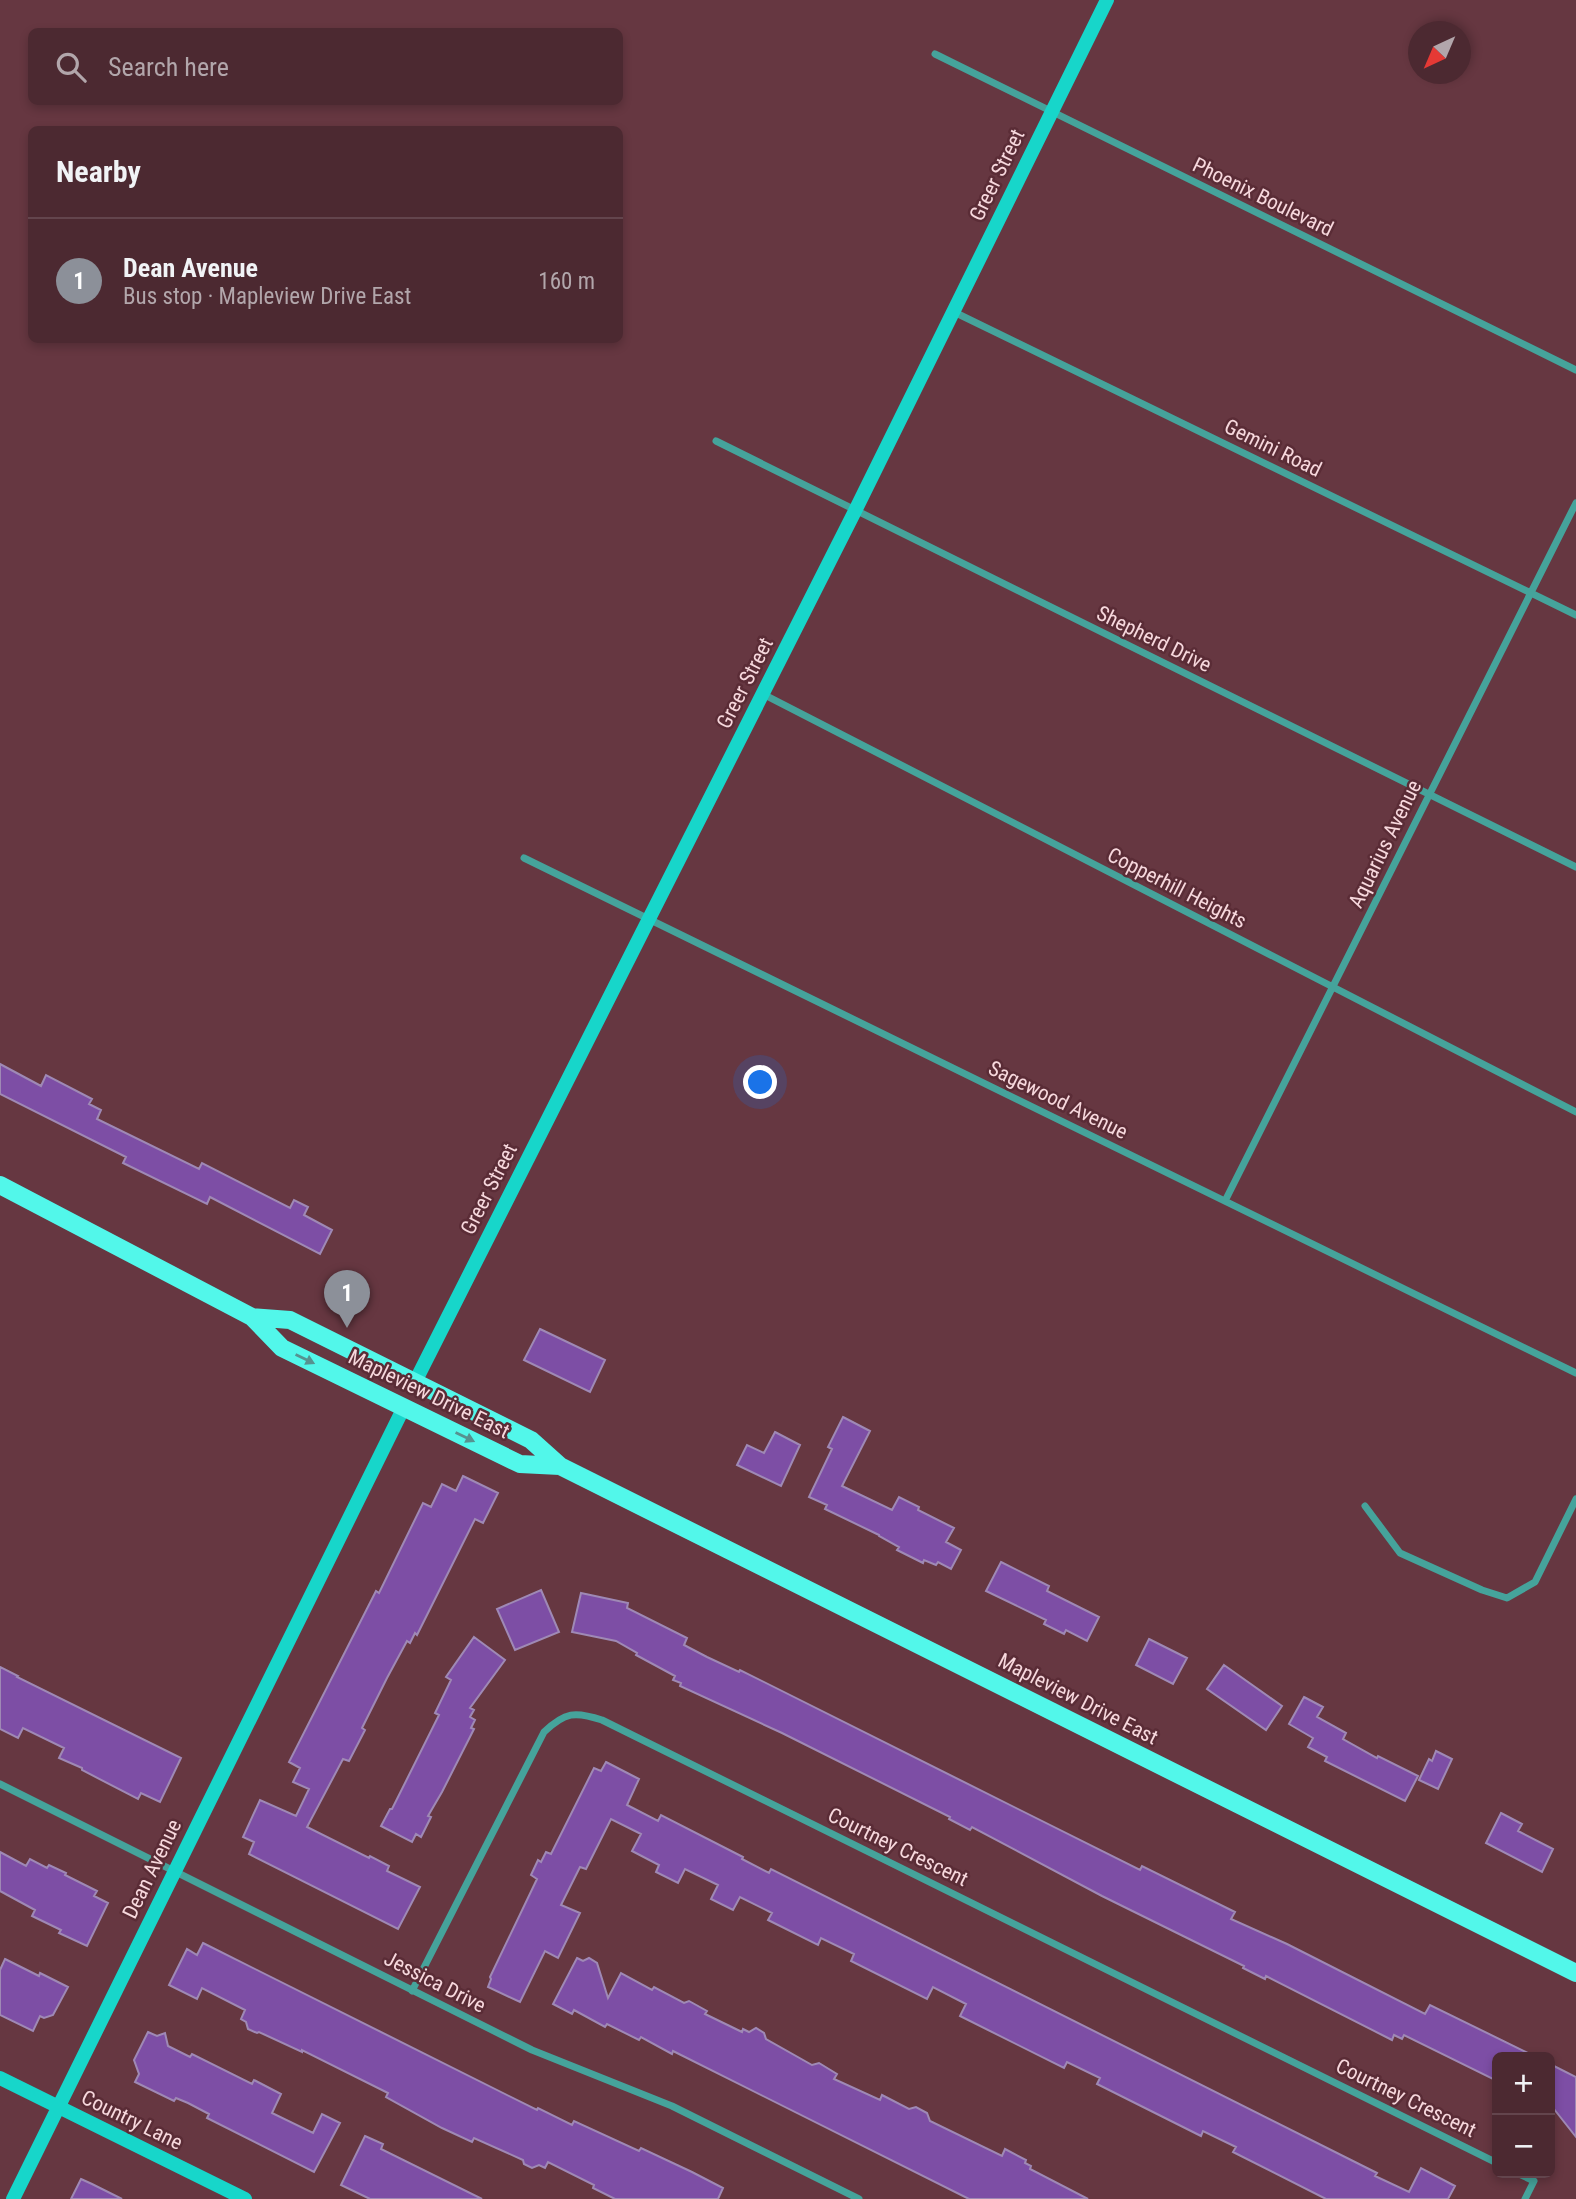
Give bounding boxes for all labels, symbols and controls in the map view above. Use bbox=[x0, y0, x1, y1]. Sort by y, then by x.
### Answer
north arrow bbox=[1408, 21, 1471, 84]
search box bbox=[28, 28, 623, 105]
icon: search bbox=[52, 48, 90, 86]
text: Search here bbox=[108, 52, 229, 82]
street label: Greer Street bbox=[965, 125, 1029, 225]
street label: Phoenix Boulevard bbox=[1189, 153, 1337, 241]
text: Nearby bbox=[56, 154, 141, 189]
text: Dean Avenue bbox=[123, 253, 258, 283]
text: 1 bbox=[73, 268, 85, 295]
text: 160 m bbox=[538, 268, 595, 295]
text: Bus stop · Mapleview Drive East bbox=[123, 283, 411, 310]
street label: Gemini Road bbox=[1221, 414, 1325, 482]
street label: Shepherd Drive bbox=[1093, 601, 1215, 677]
street label: Greer Street bbox=[712, 634, 778, 732]
street label: Aquarius Avenue bbox=[1344, 776, 1426, 912]
street label: Copperhill Heights bbox=[1103, 843, 1251, 933]
street label: Sagewood Avenue bbox=[985, 1056, 1132, 1144]
your location bbox=[743, 1065, 777, 1099]
street label: Greer Street bbox=[456, 1140, 522, 1238]
pin: 1 bbox=[324, 1270, 370, 1328]
street label: Mapleview Drive East bbox=[345, 1345, 513, 1443]
one-way arrow bbox=[295, 1353, 315, 1365]
one-way arrow bbox=[455, 1432, 475, 1443]
street label: Mapleview Drive East bbox=[994, 1648, 1162, 1750]
street label: Courtney Crescent bbox=[824, 1803, 972, 1891]
street label: Dean Avenue bbox=[118, 1815, 186, 1923]
street label: Jessica Drive bbox=[380, 1946, 490, 2018]
map controls bbox=[1492, 2052, 1555, 2178]
button: + bbox=[1492, 2052, 1555, 2115]
street label: Courtney Crescent bbox=[1332, 2054, 1480, 2142]
street label: Country Lane bbox=[78, 2085, 186, 2155]
button: − bbox=[1492, 2115, 1555, 2178]

